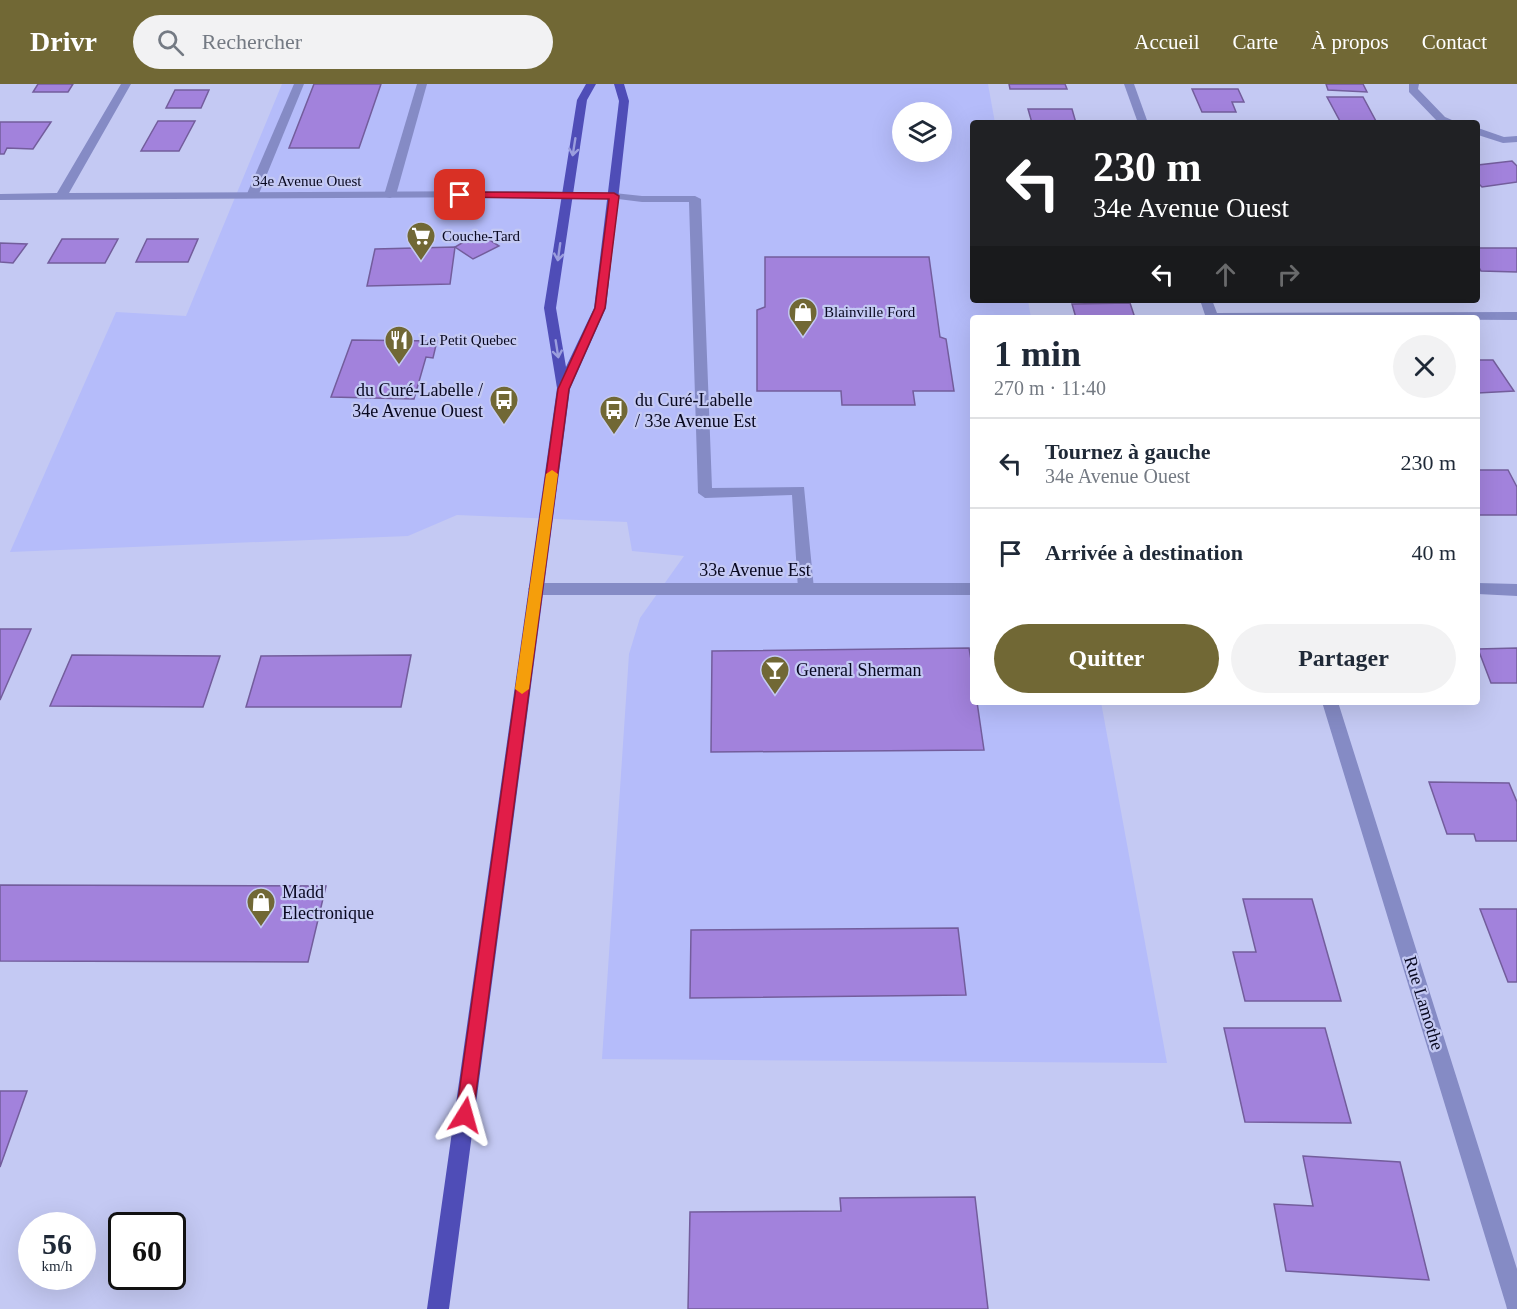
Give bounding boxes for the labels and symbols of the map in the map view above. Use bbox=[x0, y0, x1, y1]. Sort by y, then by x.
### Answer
one-way arrow bbox=[568, 137, 579, 157]
pin bbox=[434, 169, 485, 220]
street label: 34e Avenue Ouest bbox=[253, 173, 362, 189]
supermarket icon: Couche-Tard bbox=[405, 220, 437, 262]
place label: Couche-Tard bbox=[442, 228, 521, 244]
one-way arrow bbox=[553, 241, 564, 261]
shop icon: Blainville Ford bbox=[787, 296, 819, 338]
place label: Blainville Ford bbox=[824, 304, 916, 320]
restaurant icon: Le Petit Quebec bbox=[383, 324, 415, 366]
place label: Le Petit Quebec bbox=[420, 332, 517, 348]
one-way arrow bbox=[552, 338, 563, 358]
place label: du Curé-Labelle / 34e Avenue Ouest bbox=[352, 380, 483, 421]
bus stop icon: du Curé-Labelle / 34e Avenue Ouest bbox=[488, 384, 520, 426]
place label: du Curé-Labelle / 33e Avenue Est bbox=[635, 390, 756, 431]
bus stop icon: du Curé-Labelle / 33e Avenue Est bbox=[598, 394, 630, 436]
street label: 33e Avenue Est bbox=[699, 560, 811, 580]
bar icon: General Sherman bbox=[759, 654, 791, 696]
place label: General Sherman bbox=[796, 660, 921, 680]
place label: Madd Electronique bbox=[282, 882, 374, 923]
shop icon: Madd Electronique bbox=[245, 886, 277, 928]
street label: Rue Lamothe bbox=[1400, 953, 1448, 1053]
position arrow bbox=[433, 1083, 497, 1147]
speed limit sign: 60 bbox=[108, 1212, 186, 1290]

